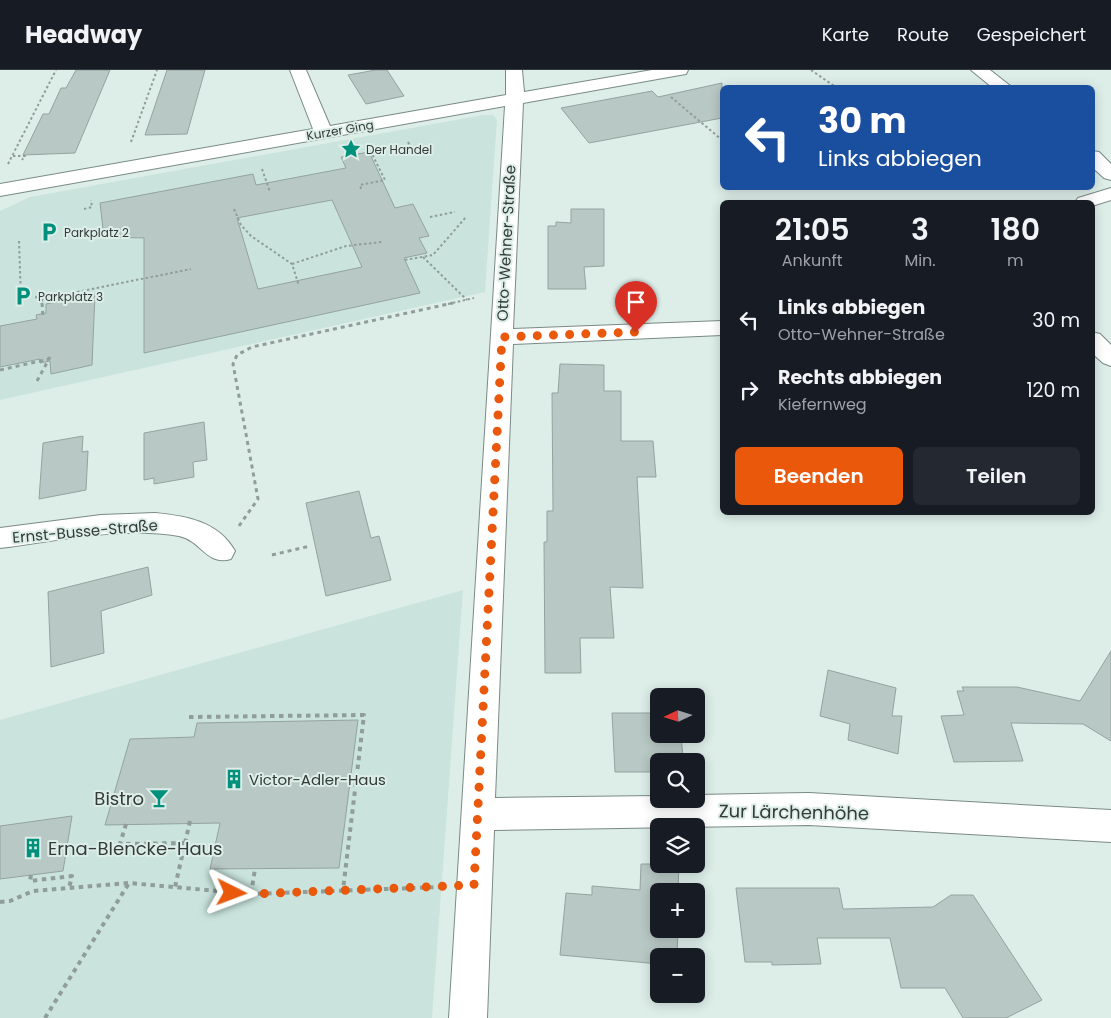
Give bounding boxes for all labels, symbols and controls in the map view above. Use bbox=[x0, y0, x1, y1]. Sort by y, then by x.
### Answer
text: Headway bbox=[25, 18, 142, 51]
text: Karte bbox=[822, 22, 869, 47]
text: Route bbox=[897, 22, 949, 47]
text: Gespeichert bbox=[977, 22, 1086, 47]
text: 30 m bbox=[818, 96, 906, 145]
icon: left bbox=[735, 105, 800, 170]
street label: Kurzer Ging bbox=[305, 116, 375, 144]
place icon: Der Handel bbox=[340, 138, 362, 160]
place label: Der Handel bbox=[366, 141, 432, 158]
text: Links abbiegen bbox=[818, 143, 982, 174]
street label: Otto-Wehner-Straße bbox=[491, 164, 521, 322]
text: 21:05 bbox=[775, 208, 850, 251]
text: 3 bbox=[911, 208, 929, 251]
text: 180 bbox=[991, 208, 1040, 251]
parking icon: Parkplatz 2 bbox=[38, 221, 60, 243]
place label: Parkplatz 2 bbox=[64, 224, 129, 241]
text: Ankunft bbox=[782, 249, 843, 272]
text: Min. bbox=[904, 249, 936, 272]
text: m bbox=[1007, 249, 1024, 272]
pin bbox=[615, 281, 657, 332]
parking icon: Parkplatz 3 bbox=[12, 285, 34, 307]
place label: Parkplatz 3 bbox=[38, 288, 103, 305]
icon: arrive bbox=[622, 288, 650, 316]
text: Links abbiegen bbox=[778, 294, 925, 321]
icon: left bbox=[735, 306, 763, 334]
text: 30 m bbox=[1032, 307, 1080, 334]
text: Otto-Wehner-Straße bbox=[778, 323, 945, 346]
text: Rechts abbiegen bbox=[778, 364, 942, 391]
icon: right bbox=[735, 376, 763, 404]
text: 120 m bbox=[1026, 377, 1080, 404]
text: Kiefernweg bbox=[778, 393, 867, 416]
button: Beenden bbox=[735, 447, 903, 505]
button: Teilen bbox=[913, 447, 1080, 505]
street label: Ernst-Busse-Straße bbox=[11, 514, 159, 548]
north arrow bbox=[650, 688, 705, 742]
map controls bbox=[650, 688, 705, 1003]
button: search bbox=[650, 753, 705, 808]
building icon: Victor-Adler-Haus bbox=[223, 768, 245, 790]
place label: Victor-Adler-Haus bbox=[249, 769, 386, 790]
place label: Bistro bbox=[94, 786, 144, 811]
bar icon: Bistro bbox=[148, 787, 170, 809]
street label: Zur Lärchenhöhe bbox=[719, 798, 869, 826]
button: layers bbox=[650, 818, 705, 873]
place label: Erna-Blencke-Haus bbox=[48, 836, 223, 861]
building icon: Erna-Blencke-Haus bbox=[22, 837, 44, 859]
position arrow bbox=[205, 866, 257, 918]
button: + bbox=[650, 883, 705, 938]
button: − bbox=[650, 948, 705, 1003]

